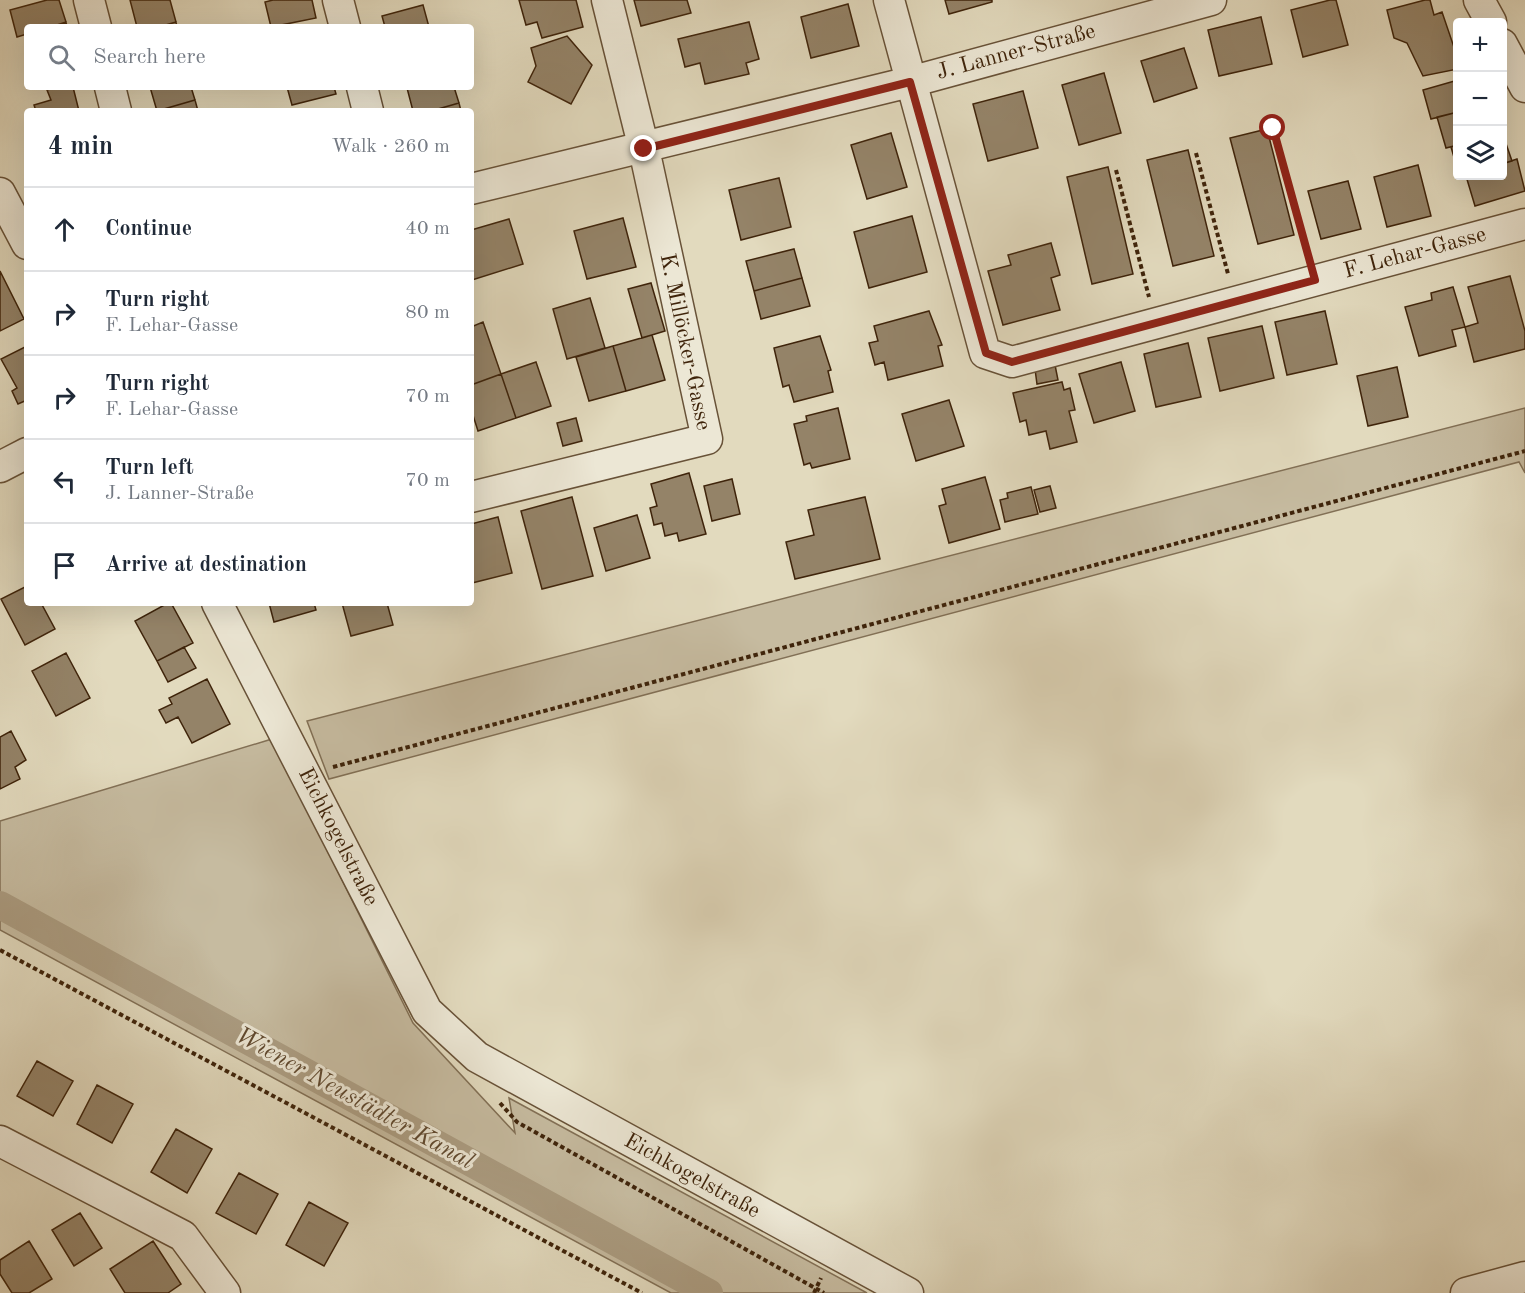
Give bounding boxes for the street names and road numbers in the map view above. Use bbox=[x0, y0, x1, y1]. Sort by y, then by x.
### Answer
street label: J. Lanner-Straße bbox=[934, 20, 1098, 84]
street label: F. Lehar-Gasse bbox=[1341, 223, 1489, 283]
street label: K. Millöcker-Gasse bbox=[655, 252, 715, 432]
street label: Eichkogelstraße bbox=[294, 764, 382, 910]
street label: Eichkogelstraße bbox=[620, 1130, 764, 1222]

